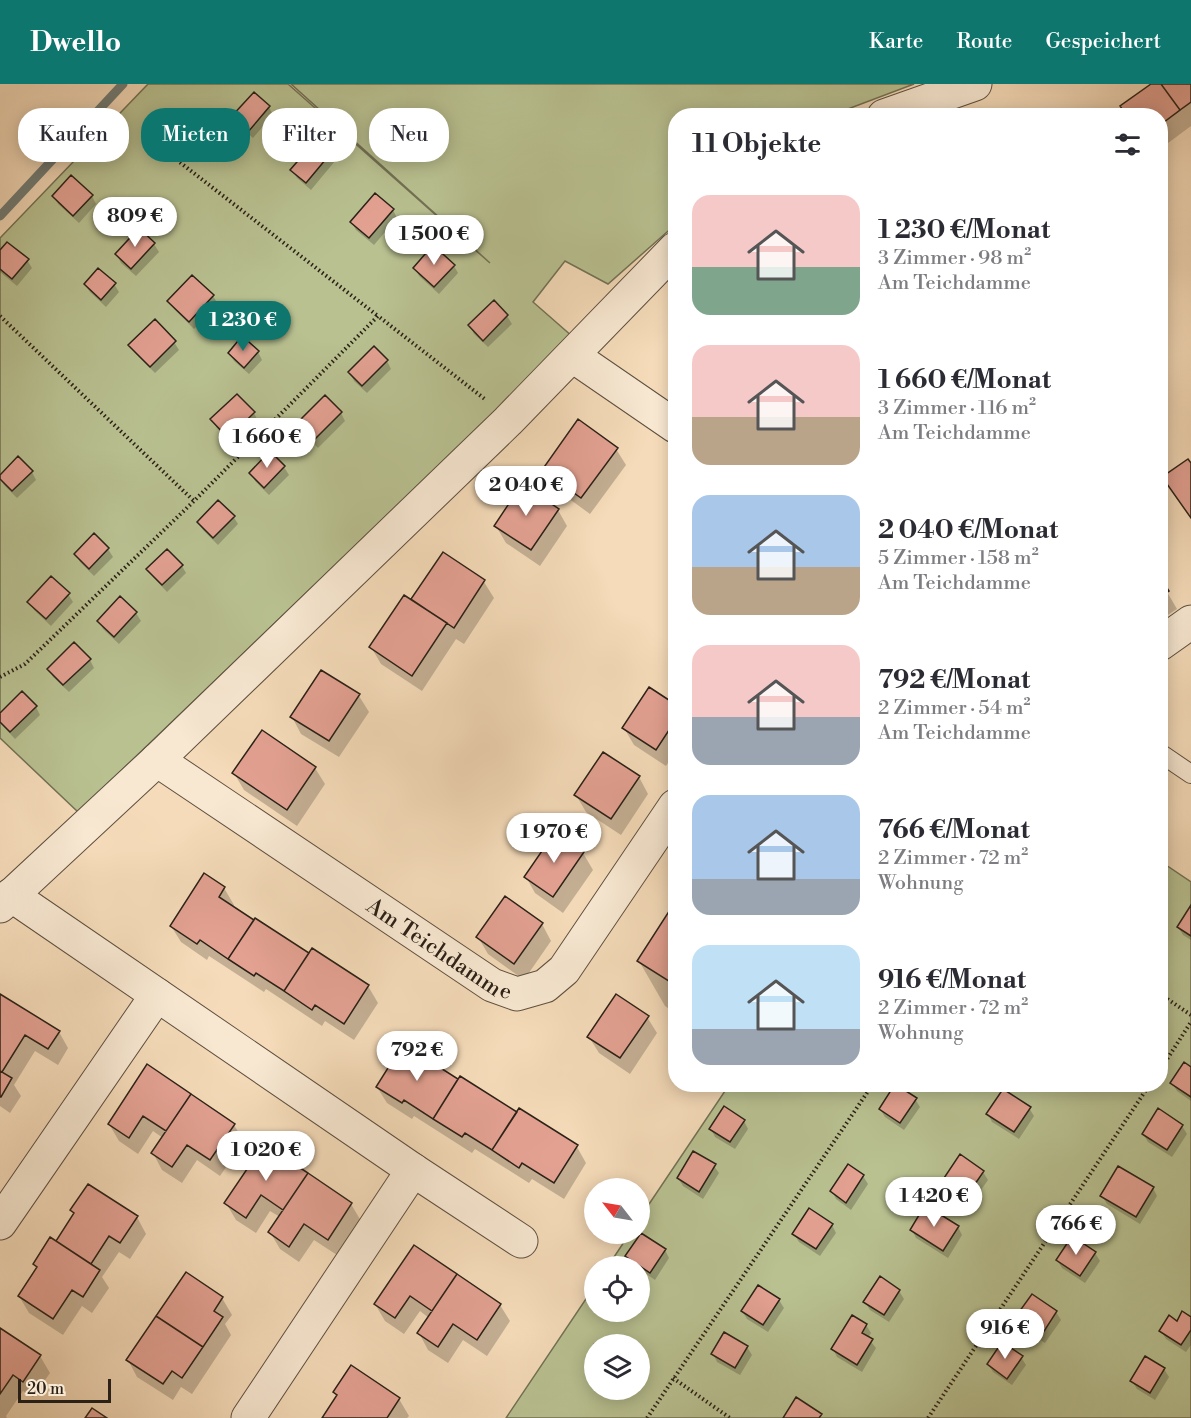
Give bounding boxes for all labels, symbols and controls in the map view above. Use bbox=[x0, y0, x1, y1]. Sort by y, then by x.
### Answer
text: Dwello bbox=[30, 25, 121, 60]
text: Karte bbox=[869, 29, 923, 55]
text: Route bbox=[956, 29, 1012, 55]
text: Gespeichert bbox=[1045, 29, 1161, 55]
chip: Kaufen bbox=[18, 108, 129, 162]
chip: Mieten bbox=[141, 108, 250, 162]
chip: Filter bbox=[262, 108, 357, 162]
chip: Neu bbox=[369, 108, 449, 162]
text: 11 Objekte bbox=[692, 128, 821, 160]
icon: filters bbox=[1111, 128, 1144, 161]
pin: 809 € bbox=[93, 197, 177, 248]
text: 809 € bbox=[107, 204, 163, 229]
text: 1 230 €/Monat bbox=[878, 214, 1050, 246]
pin: 1 500 € bbox=[379, 215, 489, 266]
icon: home bbox=[740, 219, 812, 291]
text: 1 500 € bbox=[399, 222, 469, 247]
text: 3 Zimmer · 98 m² bbox=[878, 246, 1031, 271]
text: Am Teichdamme bbox=[878, 271, 1031, 296]
pin: 1 230 € bbox=[188, 301, 298, 352]
text: 1 230 € bbox=[209, 308, 277, 333]
text: 1 660 €/Monat bbox=[878, 364, 1051, 396]
icon: home bbox=[740, 369, 812, 441]
text: 3 Zimmer · 116 m² bbox=[878, 396, 1036, 421]
pin: 1 660 € bbox=[212, 418, 322, 469]
text: Am Teichdamme bbox=[878, 421, 1031, 446]
text: 1 660 € bbox=[233, 425, 301, 450]
pin: 2 040 € bbox=[471, 466, 581, 517]
text: 2 040 € bbox=[489, 473, 563, 498]
text: 2 040 €/Monat bbox=[878, 514, 1058, 546]
icon: home bbox=[740, 519, 812, 591]
text: 5 Zimmer · 158 m² bbox=[878, 546, 1039, 571]
text: Am Teichdamme bbox=[878, 571, 1031, 596]
text: 792 €/Monat bbox=[878, 664, 1030, 696]
icon: home bbox=[740, 669, 812, 741]
text: 2 Zimmer · 54 m² bbox=[878, 696, 1030, 721]
text: Am Teichdamme bbox=[878, 721, 1031, 746]
pin: 1 970 € bbox=[499, 813, 609, 864]
text: 766 €/Monat bbox=[878, 814, 1030, 846]
icon: home bbox=[740, 819, 812, 891]
text: 1 970 € bbox=[520, 820, 588, 845]
text: 2 Zimmer · 72 m² bbox=[878, 846, 1028, 871]
text: Wohnung bbox=[878, 871, 964, 896]
street label: Am Teichdamme bbox=[360, 892, 515, 1006]
text: 916 €/Monat bbox=[878, 964, 1026, 996]
icon: home bbox=[740, 969, 812, 1041]
text: 2 Zimmer · 72 m² bbox=[878, 996, 1028, 1021]
text: Wohnung bbox=[878, 1021, 964, 1046]
pin: 792 € bbox=[375, 1031, 459, 1082]
text: 792 € bbox=[391, 1038, 443, 1063]
pin: 1 020 € bbox=[211, 1131, 321, 1182]
text: 1 020 € bbox=[231, 1138, 301, 1163]
pin: 1 420 € bbox=[879, 1177, 989, 1228]
north arrow bbox=[584, 1178, 650, 1244]
map controls bbox=[584, 1178, 650, 1400]
text: 1 420 € bbox=[899, 1184, 969, 1209]
pin: 766 € bbox=[1034, 1205, 1118, 1256]
text: 766 € bbox=[1050, 1212, 1102, 1237]
button: locate bbox=[584, 1256, 650, 1322]
pin: 916 € bbox=[963, 1309, 1047, 1360]
text: 916 € bbox=[980, 1316, 1030, 1341]
button: layers bbox=[584, 1334, 650, 1400]
scale bar bbox=[18, 1376, 111, 1404]
text: 20 m bbox=[27, 1379, 64, 1399]

